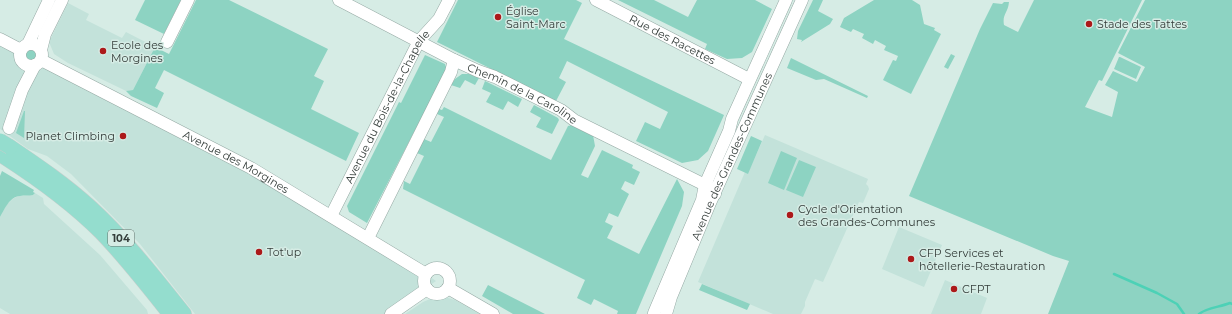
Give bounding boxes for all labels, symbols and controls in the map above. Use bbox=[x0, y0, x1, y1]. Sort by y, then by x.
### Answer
place label: Église Saint-Marc bbox=[506, 4, 566, 31]
street label: Rue des Racettes bbox=[627, 11, 718, 68]
marker: Église Saint-Marc bbox=[493, 12, 503, 22]
place label: Stade des Tattes bbox=[1097, 17, 1188, 31]
marker: Stade des Tattes bbox=[1084, 19, 1094, 29]
street label: Avenue du Bois-de-la-Chapelle bbox=[342, 27, 433, 186]
place label: Ecole des Morgines bbox=[111, 38, 164, 65]
marker: Ecole des Morgines bbox=[98, 46, 108, 56]
street label: Chemin de la Caroline bbox=[465, 60, 581, 127]
street label: Avenue des Grandes-Communes bbox=[688, 70, 775, 242]
street label: Avenue des Morgines bbox=[181, 127, 292, 197]
place label: Planet Climbing bbox=[25, 129, 115, 143]
marker: Planet Climbing bbox=[118, 131, 128, 141]
place label: Cycle d'Orientation des Grandes-Communes bbox=[798, 202, 936, 229]
marker: Cycle d'Orientation des Grandes-Communes bbox=[785, 210, 795, 220]
road number: 104 bbox=[108, 230, 134, 246]
place label: Tot'up bbox=[267, 245, 301, 259]
place label: CFP Services et hôtellerie-Restauration bbox=[919, 246, 1045, 273]
marker: Tot'up bbox=[254, 247, 264, 257]
marker: CFP Services et hôtellerie-Restauration bbox=[906, 254, 916, 264]
place label: CFPT bbox=[962, 282, 991, 296]
marker: CFPT bbox=[949, 284, 959, 294]

